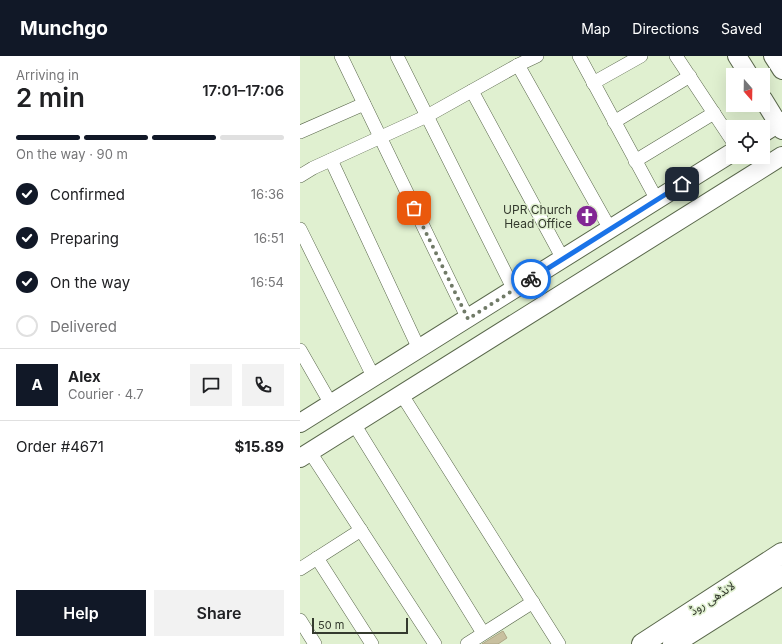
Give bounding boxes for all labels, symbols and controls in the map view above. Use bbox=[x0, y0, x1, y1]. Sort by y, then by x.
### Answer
text: Munchgo bbox=[20, 17, 108, 40]
text: Map bbox=[581, 20, 610, 37]
text: Directions bbox=[632, 20, 699, 37]
text: Saved bbox=[721, 20, 762, 37]
text: Arriving in bbox=[16, 67, 79, 83]
north arrow bbox=[726, 68, 770, 112]
map controls bbox=[726, 68, 770, 164]
text: 17:01–17:06 bbox=[202, 81, 284, 100]
text: 2 min bbox=[16, 82, 85, 113]
button: locate bbox=[726, 120, 770, 164]
text: On the way · 90 m bbox=[16, 146, 128, 162]
pin bbox=[665, 167, 699, 201]
icon: home bbox=[671, 173, 693, 195]
icon: check bbox=[16, 183, 38, 205]
text: Confirmed bbox=[50, 185, 125, 204]
text: 16:36 bbox=[251, 186, 284, 202]
pin bbox=[397, 191, 431, 225]
icon: bag bbox=[403, 197, 425, 219]
place label: UPR Church Head Office bbox=[503, 202, 572, 231]
church icon: UPR Church Head Office bbox=[574, 203, 600, 229]
icon: check bbox=[16, 227, 38, 249]
text: Preparing bbox=[50, 229, 119, 248]
text: 16:51 bbox=[254, 230, 284, 246]
courier bbox=[511, 259, 551, 299]
icon: bike bbox=[520, 268, 542, 290]
icon: check bbox=[16, 271, 38, 293]
text: On the way bbox=[50, 273, 130, 292]
text: 16:54 bbox=[251, 274, 284, 290]
text: Delivered bbox=[50, 317, 117, 336]
button: chat bbox=[190, 364, 232, 406]
button: phone bbox=[242, 364, 284, 406]
text: Alex bbox=[68, 367, 101, 386]
text: A bbox=[31, 375, 43, 394]
text: Courier · 4.7 bbox=[68, 386, 144, 402]
text: Order #4671 bbox=[16, 437, 104, 456]
text: $15.89 bbox=[234, 437, 284, 456]
street label: لانڈھی روڈ bbox=[686, 578, 738, 618]
button: Help bbox=[16, 590, 146, 636]
button: Share bbox=[154, 590, 284, 636]
scale bar bbox=[312, 616, 408, 635]
text: 50 m bbox=[318, 618, 344, 632]

